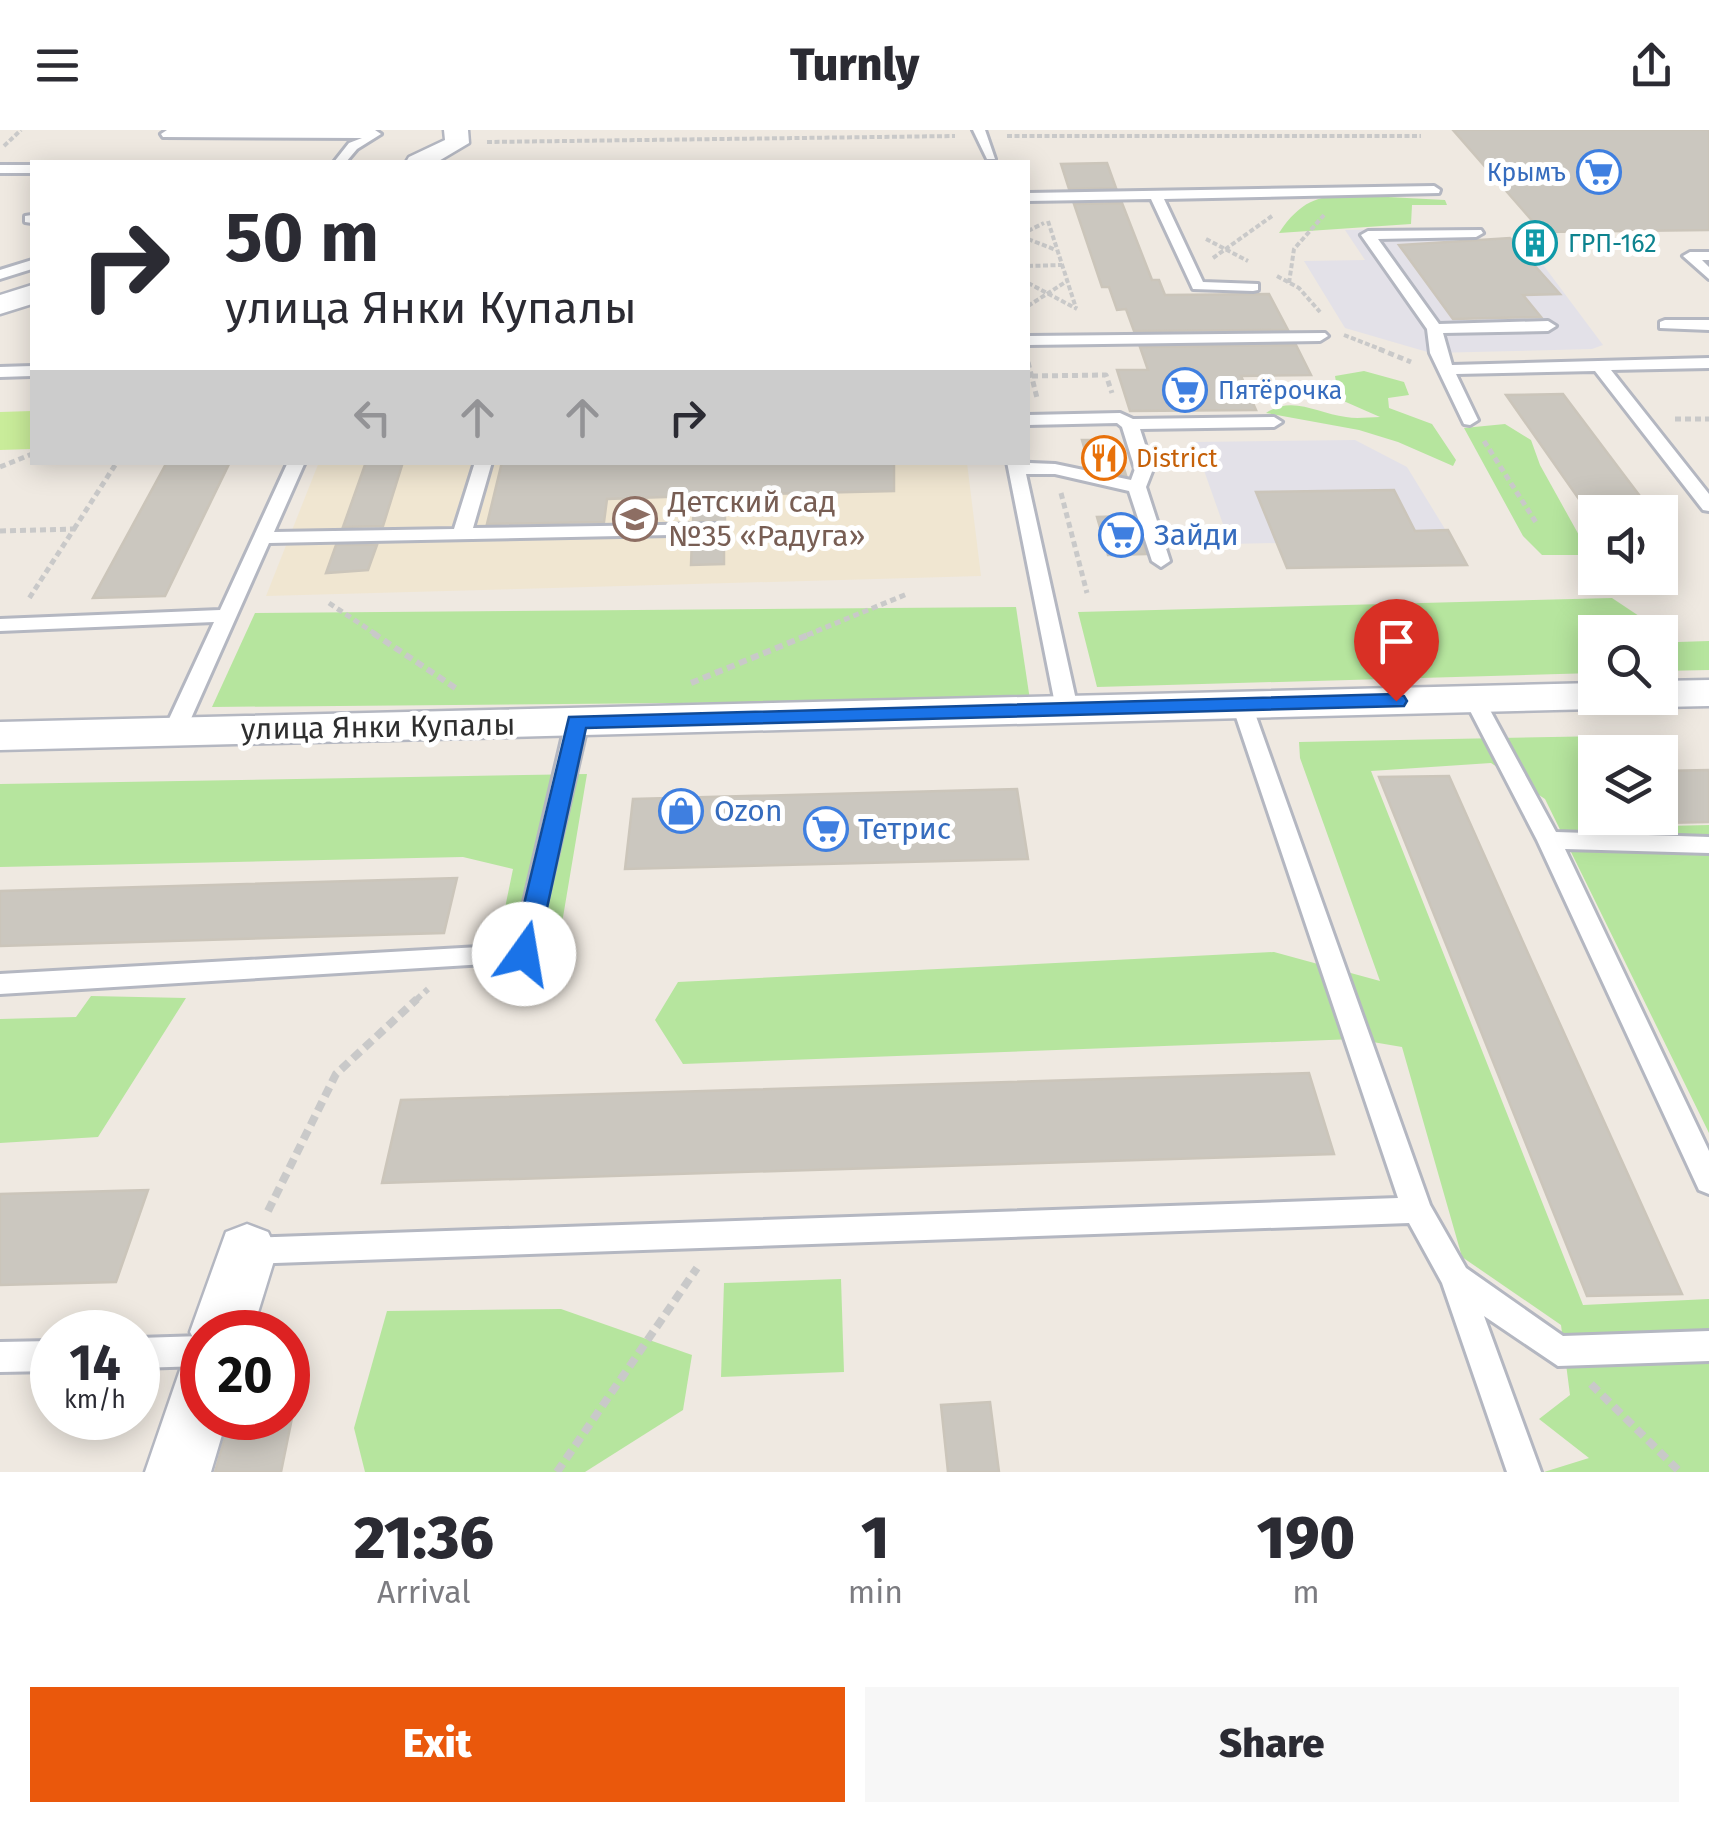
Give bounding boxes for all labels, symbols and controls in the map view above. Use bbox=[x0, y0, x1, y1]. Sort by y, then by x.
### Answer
icon: menu bbox=[30, 38, 85, 93]
text: Turnly bbox=[790, 38, 919, 92]
icon: share bbox=[1624, 38, 1679, 93]
supermarket icon: Крымъ bbox=[1576, 149, 1622, 195]
place label: Крымъ bbox=[1487, 158, 1566, 188]
text: 50 m bbox=[225, 196, 379, 280]
icon: right bbox=[60, 200, 190, 330]
building icon: ГРП-162 bbox=[1512, 220, 1558, 266]
place label: ГРП-162 bbox=[1568, 229, 1657, 259]
text: улица Янки Купалы bbox=[225, 281, 637, 335]
supermarket icon: Пятёрочка bbox=[1162, 367, 1208, 413]
place label: Пятёрочка bbox=[1218, 376, 1342, 406]
icon: left bbox=[345, 390, 400, 445]
icon: ahead bbox=[450, 390, 505, 445]
icon: ahead bbox=[555, 390, 610, 445]
icon: right bbox=[660, 390, 715, 445]
restaurant icon: District bbox=[1081, 435, 1127, 481]
place label: District bbox=[1136, 444, 1219, 474]
place label: Детский сад №35 «Радуга» bbox=[667, 484, 865, 554]
map controls bbox=[1578, 495, 1678, 835]
button: sound bbox=[1578, 495, 1678, 595]
school or university icon: Детский сад №35 «Радуга» bbox=[612, 496, 658, 542]
supermarket icon: Зайди bbox=[1098, 512, 1144, 558]
place label: Зайди bbox=[1154, 517, 1239, 553]
pin bbox=[1354, 599, 1439, 702]
icon: arrive bbox=[1369, 614, 1424, 669]
button: search bbox=[1578, 615, 1678, 715]
street label: улица Янки Купалы bbox=[240, 707, 516, 747]
button: layers bbox=[1578, 735, 1678, 835]
shop icon: Ozon bbox=[658, 788, 704, 834]
place label: Ozon bbox=[714, 793, 782, 829]
supermarket icon: Тетрис bbox=[803, 806, 849, 852]
place label: Тетрис bbox=[858, 811, 951, 847]
position arrow bbox=[472, 902, 576, 1006]
speed limit sign: 20 bbox=[180, 1310, 310, 1440]
text: 14 bbox=[69, 1333, 121, 1393]
text: km/h bbox=[64, 1385, 126, 1415]
text: 21:36 bbox=[354, 1502, 494, 1574]
text: 1 bbox=[861, 1502, 890, 1574]
text: 190 bbox=[1257, 1502, 1355, 1574]
text: Arrival bbox=[377, 1573, 471, 1611]
text: min bbox=[848, 1573, 903, 1611]
text: m bbox=[1292, 1573, 1320, 1611]
button: Exit bbox=[30, 1687, 845, 1802]
button: Share bbox=[865, 1687, 1679, 1802]

